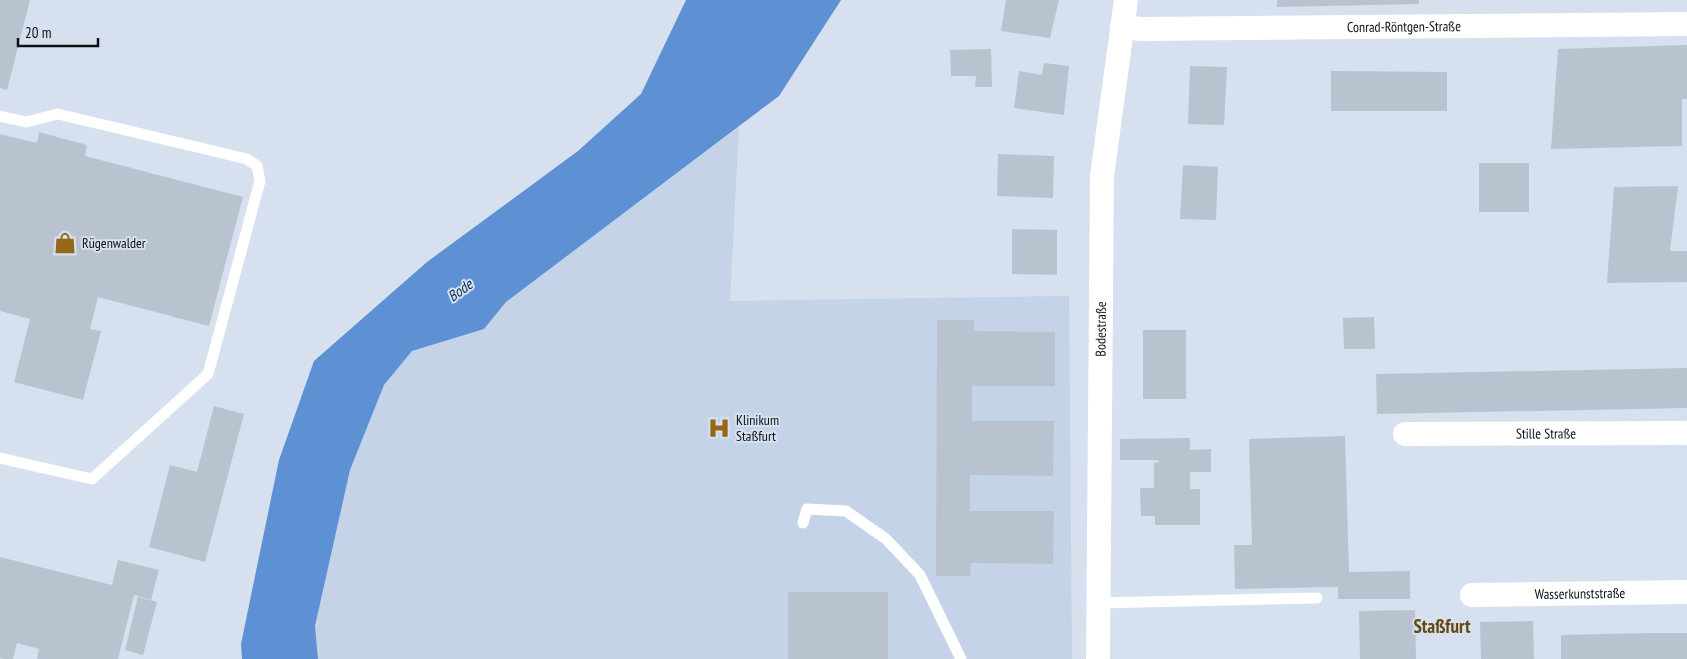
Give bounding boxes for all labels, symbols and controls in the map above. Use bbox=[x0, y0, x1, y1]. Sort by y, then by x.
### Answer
scale bar bbox=[18, 15, 98, 47]
street label: Conrad-Röntgen-Straße bbox=[1347, 17, 1461, 36]
text: 20 m bbox=[25, 23, 51, 42]
shop icon: Rügenwalder bbox=[52, 230, 78, 256]
place label: Rügenwalder bbox=[82, 234, 146, 252]
water label: Bode bbox=[444, 274, 477, 305]
street label: Bodestraße bbox=[1092, 301, 1110, 357]
place label: Klinikum Staßfurt bbox=[736, 411, 779, 445]
hospital icon: Klinikum Staßfurt bbox=[706, 415, 732, 441]
street label: Stille Straße bbox=[1516, 424, 1576, 443]
street label: Wasserkunststraße bbox=[1535, 584, 1626, 603]
district label: Staßfurt bbox=[1413, 614, 1471, 638]

